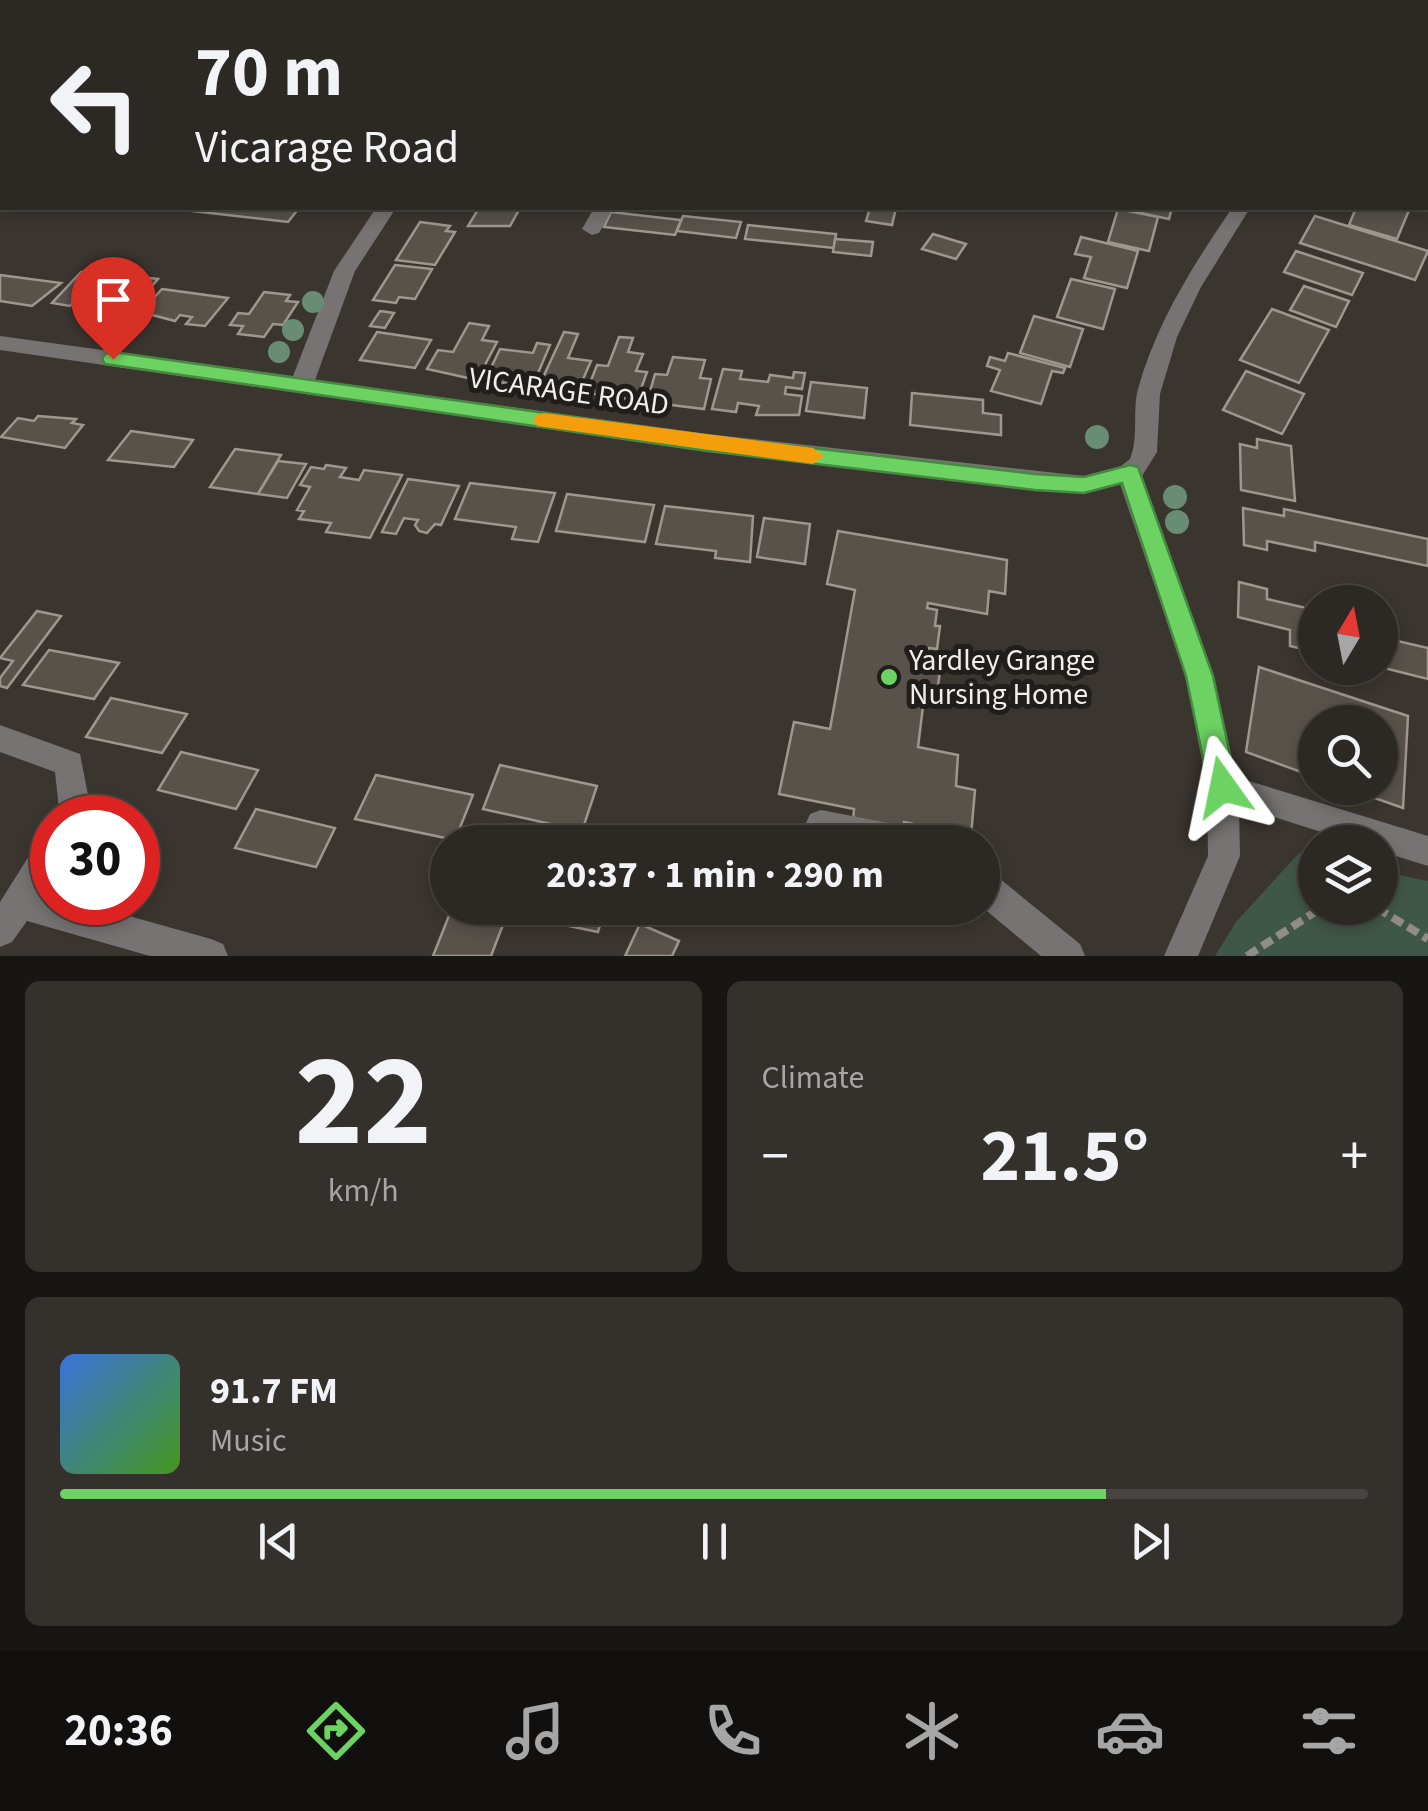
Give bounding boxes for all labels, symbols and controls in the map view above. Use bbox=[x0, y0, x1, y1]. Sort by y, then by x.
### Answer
text: 70 m bbox=[195, 23, 343, 123]
icon: left bbox=[30, 40, 160, 170]
text: Vicarage Road bbox=[195, 116, 459, 180]
pin bbox=[71, 257, 156, 360]
icon: arrive bbox=[86, 272, 141, 327]
street label: VICARAGE ROAD bbox=[466, 356, 672, 427]
north arrow bbox=[1298, 585, 1398, 685]
map controls bbox=[1298, 585, 1398, 925]
place label: Yardley Grange Nursing Home bbox=[908, 639, 1095, 716]
marker: Yardley Grange Nursing Home bbox=[878, 666, 900, 688]
button: search bbox=[1298, 705, 1398, 805]
position arrow bbox=[1171, 735, 1275, 839]
speed limit sign: 30 bbox=[30, 795, 160, 925]
button: layers bbox=[1298, 825, 1398, 925]
text: 20:37 · 1 min · 290 m bbox=[546, 848, 884, 902]
text: 22 bbox=[295, 1010, 432, 1195]
text: Climate bbox=[762, 1055, 864, 1101]
text: 21.5° bbox=[980, 1103, 1149, 1210]
text: − bbox=[762, 1118, 789, 1196]
text: + bbox=[1341, 1118, 1368, 1196]
text: km/h bbox=[328, 1168, 399, 1214]
text: 91.7 FM bbox=[210, 1364, 338, 1418]
text: Music bbox=[210, 1418, 287, 1464]
icon: previous bbox=[251, 1514, 306, 1569]
icon: pause bbox=[687, 1514, 742, 1569]
icon: next bbox=[1123, 1514, 1178, 1569]
icon: directions bbox=[301, 1696, 371, 1766]
icon: music bbox=[500, 1696, 570, 1766]
icon: phone bbox=[698, 1696, 768, 1766]
icon: climate bbox=[897, 1696, 967, 1766]
icon: car bbox=[1095, 1696, 1165, 1766]
icon: filters bbox=[1294, 1696, 1364, 1766]
text: 20:36 bbox=[64, 1699, 173, 1763]

